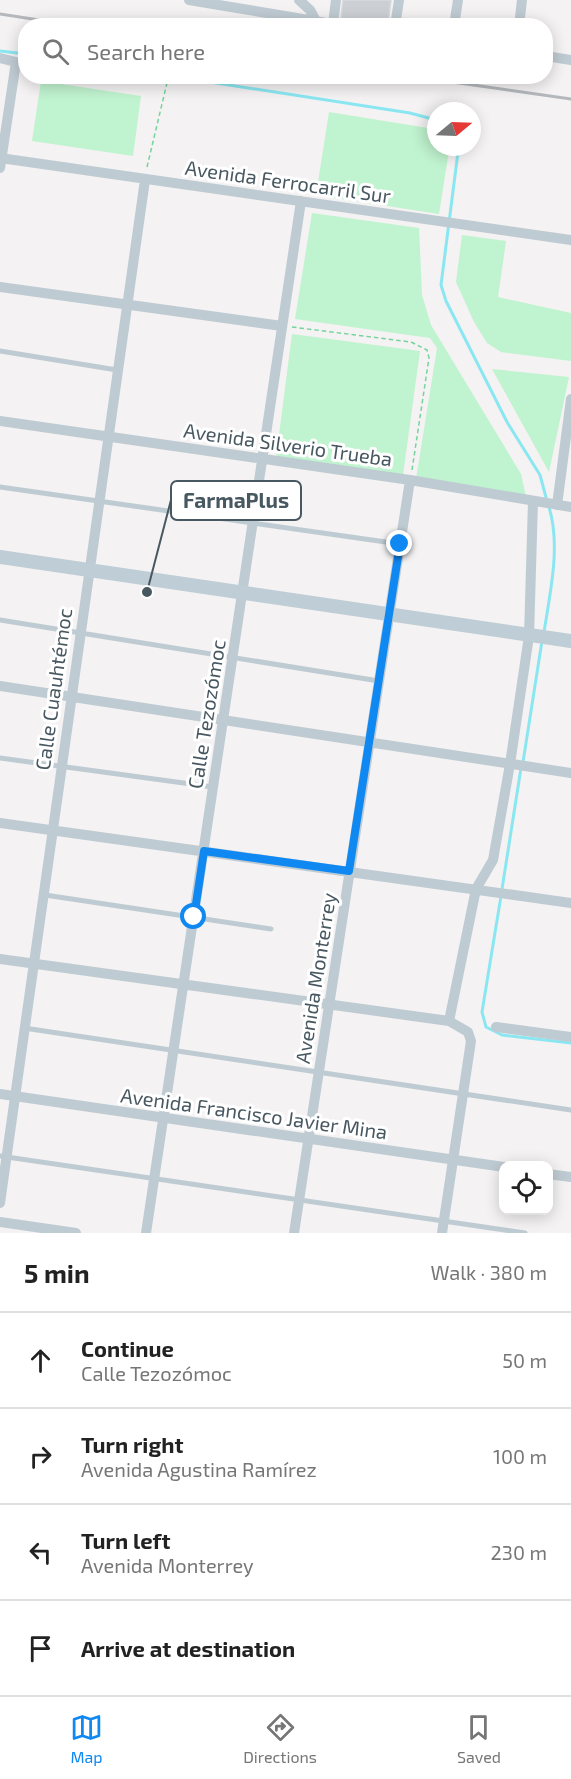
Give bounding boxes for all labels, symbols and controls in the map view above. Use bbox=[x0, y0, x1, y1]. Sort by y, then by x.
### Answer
search box bbox=[18, 18, 553, 84]
icon: search bbox=[39, 35, 72, 68]
text: Search here bbox=[87, 38, 205, 64]
north arrow bbox=[427, 102, 481, 156]
street label: Avenida Ferrocarril Sur bbox=[184, 155, 392, 207]
street label: Avenida Silverio Trueba bbox=[182, 417, 394, 471]
callout: FarmaPlus bbox=[171, 481, 301, 520]
text: FarmaPlus bbox=[183, 487, 289, 512]
route end bbox=[386, 530, 412, 556]
street label: Calle Cuauhtémoc bbox=[30, 606, 76, 772]
street label: Calle Tezozómoc bbox=[182, 637, 230, 790]
street label: Avenida Monterrey bbox=[290, 890, 340, 1065]
route start bbox=[180, 903, 206, 929]
street label: Avenida Francisco Javier Mina bbox=[119, 1082, 389, 1144]
map controls bbox=[499, 1161, 553, 1215]
button: locate bbox=[499, 1161, 553, 1215]
text: 5 min bbox=[24, 1257, 90, 1288]
text: Walk · 380 m bbox=[430, 1260, 547, 1284]
text: Continue bbox=[81, 1335, 174, 1361]
icon: ahead bbox=[24, 1344, 57, 1377]
text: 50 m bbox=[502, 1348, 547, 1372]
text: Calle Tezozómoc bbox=[81, 1361, 232, 1385]
text: Turn right bbox=[81, 1431, 183, 1457]
icon: right bbox=[24, 1440, 57, 1473]
text: 100 m bbox=[493, 1444, 547, 1468]
text: Avenida Agustina Ramírez bbox=[81, 1457, 317, 1481]
text: Turn left bbox=[81, 1527, 170, 1553]
icon: left bbox=[24, 1536, 57, 1569]
text: 230 m bbox=[491, 1540, 547, 1564]
text: Avenida Monterrey bbox=[81, 1553, 254, 1577]
icon: arrive bbox=[24, 1632, 57, 1665]
text: Arrive at destination bbox=[81, 1635, 295, 1661]
tab: Map bbox=[70, 1711, 103, 1766]
tab: Directions bbox=[243, 1711, 317, 1766]
tab: Saved bbox=[457, 1711, 501, 1766]

